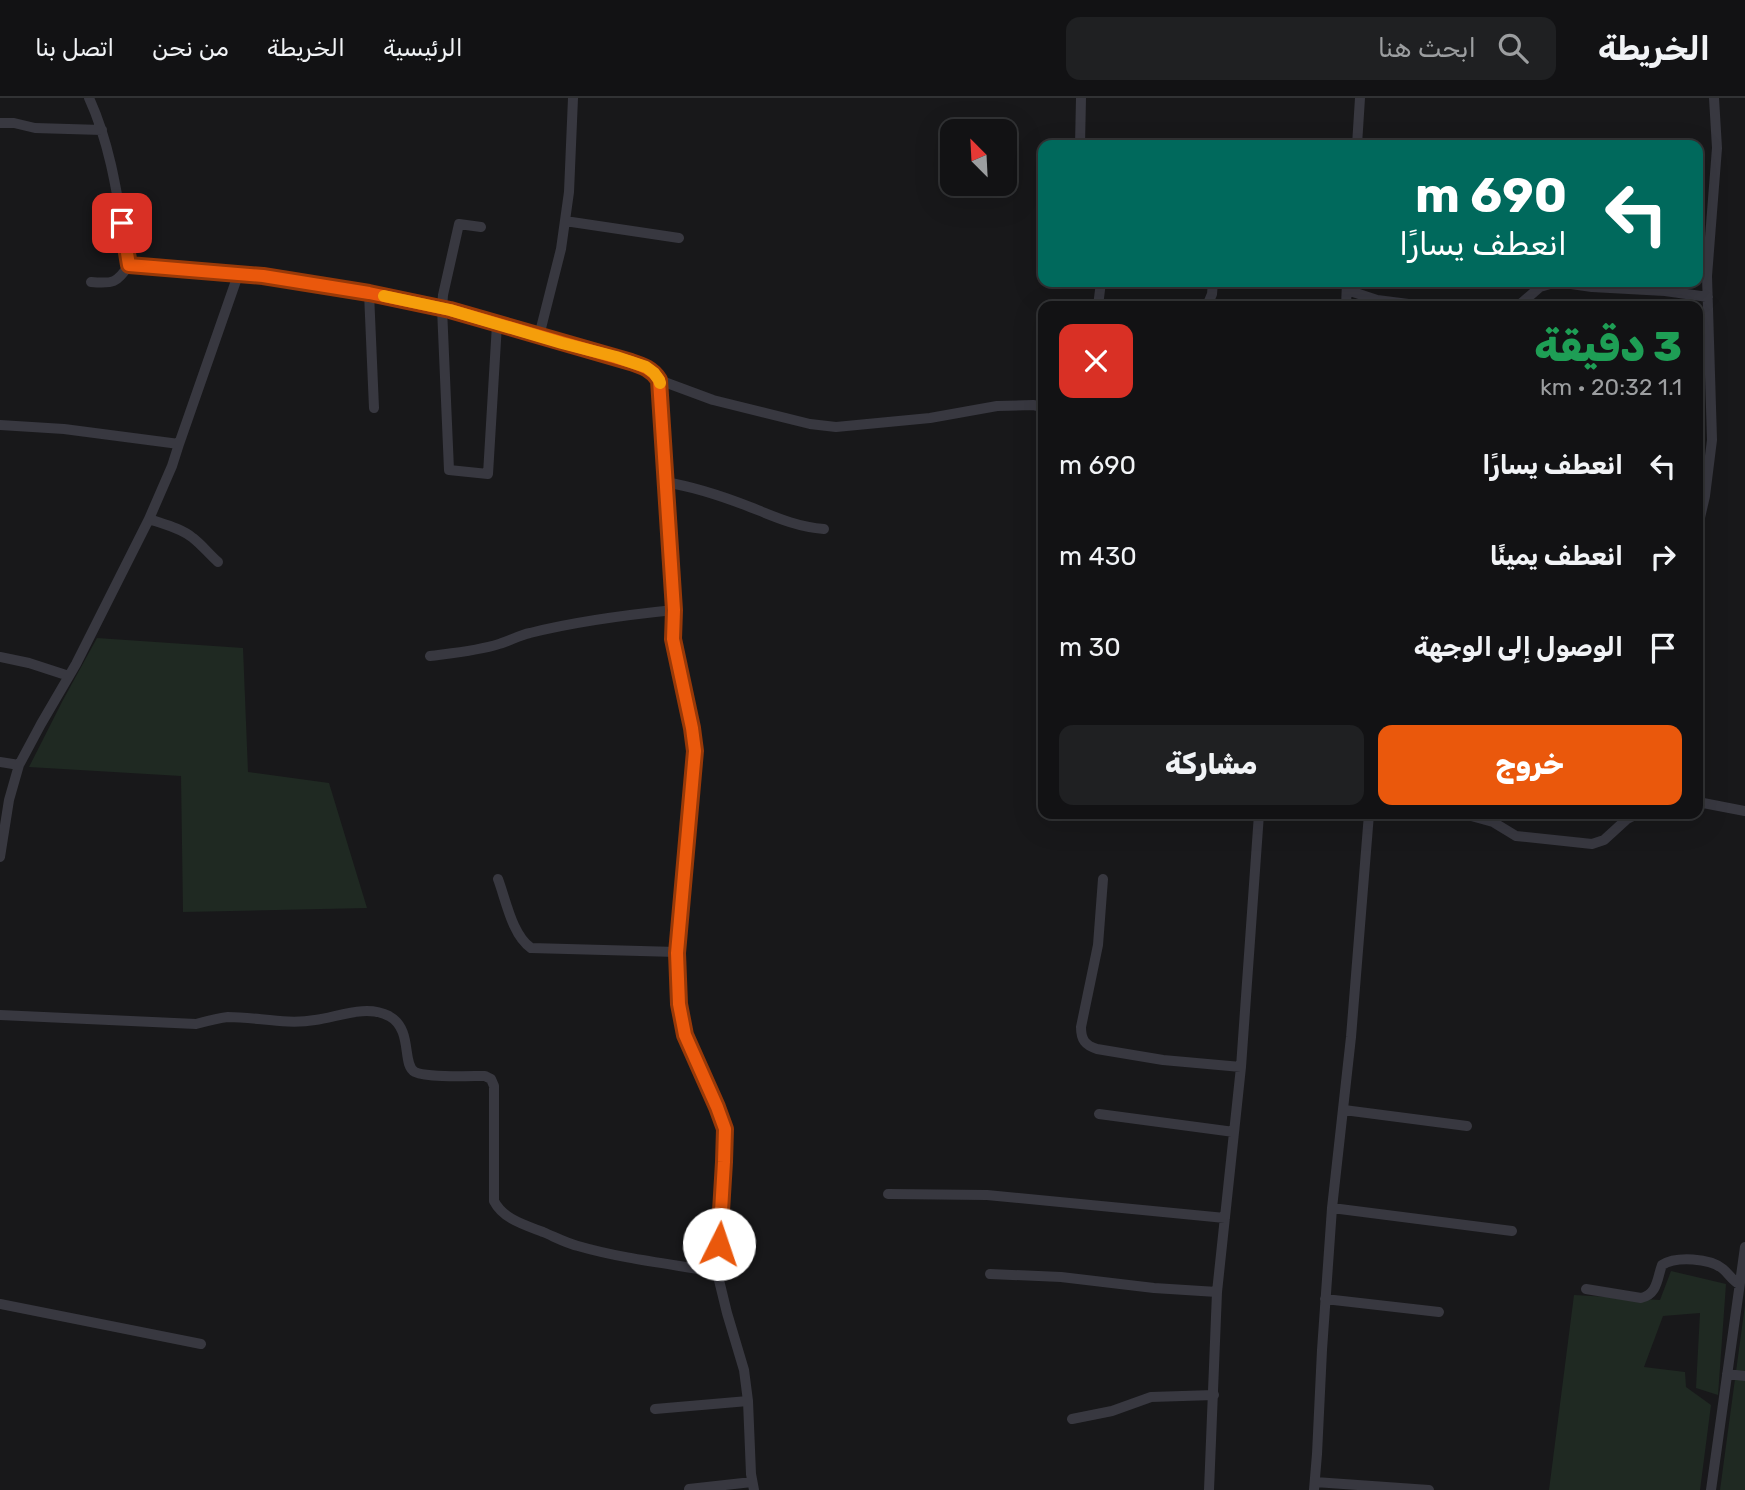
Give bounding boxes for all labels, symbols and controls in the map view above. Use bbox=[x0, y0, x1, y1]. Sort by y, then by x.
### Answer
search box bbox=[1066, 17, 1556, 80]
icon: search bbox=[1494, 29, 1532, 67]
text: الخريطة bbox=[1598, 29, 1710, 68]
text: ابحث هنا bbox=[1378, 33, 1476, 64]
text: اتصل بنا bbox=[35, 34, 114, 62]
text: من نحن bbox=[152, 34, 229, 62]
text: الخريطة bbox=[267, 34, 345, 62]
text: الرئيسية bbox=[383, 34, 463, 62]
north arrow bbox=[940, 119, 1017, 196]
map controls bbox=[940, 119, 1017, 196]
text: 690 m bbox=[1415, 166, 1567, 224]
icon: left bbox=[1591, 168, 1682, 259]
pin bbox=[92, 193, 152, 253]
icon: arrive bbox=[103, 204, 141, 242]
text: انعطف يسارًا bbox=[1399, 225, 1567, 263]
text: 3 دقيقة bbox=[1534, 322, 1682, 372]
button: close bbox=[1059, 324, 1133, 398]
text: 1.1 km · 20:32 bbox=[1540, 373, 1682, 401]
icon: left bbox=[1644, 447, 1682, 485]
text: 690 m bbox=[1059, 450, 1136, 481]
text: انعطف يسارًا bbox=[1482, 450, 1623, 481]
icon: right bbox=[1644, 538, 1682, 576]
text: 430 m bbox=[1059, 541, 1137, 572]
text: انعطف يمينًا bbox=[1490, 541, 1623, 572]
icon: arrive bbox=[1644, 629, 1682, 667]
text: 30 m bbox=[1059, 632, 1121, 663]
text: الوصول إلى الوجهة bbox=[1414, 632, 1623, 663]
button: مشاركة bbox=[1059, 725, 1364, 805]
button: خروج bbox=[1378, 725, 1682, 805]
position arrow bbox=[682, 1207, 756, 1281]

